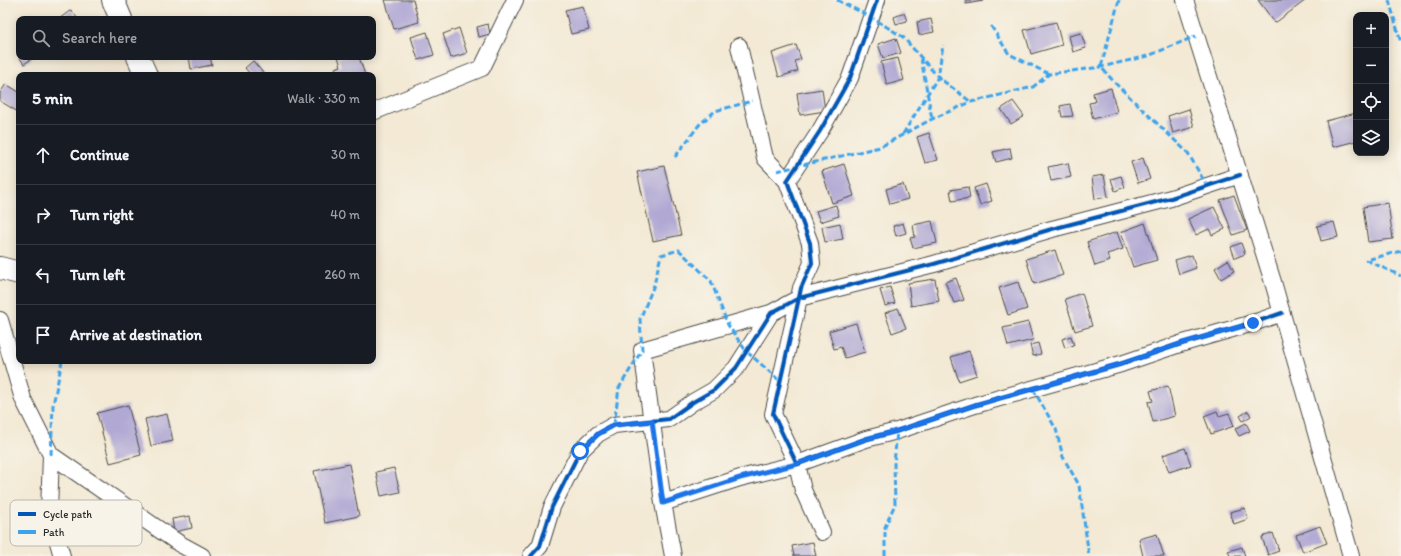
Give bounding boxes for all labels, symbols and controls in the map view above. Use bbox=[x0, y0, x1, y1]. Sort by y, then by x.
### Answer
map controls bbox=[1353, 12, 1389, 156]
button: + bbox=[1353, 12, 1389, 48]
search box bbox=[16, 16, 376, 60]
icon: search bbox=[30, 27, 52, 49]
text: Search here bbox=[62, 29, 137, 47]
button: − bbox=[1353, 48, 1389, 84]
button: locate bbox=[1353, 84, 1389, 120]
text: 5 min bbox=[32, 88, 72, 108]
text: Walk · 330 m bbox=[287, 91, 360, 106]
button: layers bbox=[1353, 120, 1389, 156]
icon: ahead bbox=[32, 144, 54, 166]
text: Continue bbox=[70, 146, 129, 164]
text: 30 m bbox=[331, 147, 360, 162]
icon: right bbox=[32, 204, 54, 226]
text: Turn right bbox=[70, 206, 134, 224]
text: 40 m bbox=[330, 207, 360, 222]
icon: left bbox=[32, 264, 54, 286]
text: Turn left bbox=[70, 266, 125, 284]
text: 260 m bbox=[324, 267, 360, 282]
route end bbox=[1244, 314, 1262, 332]
icon: arrive bbox=[32, 324, 54, 346]
text: Arrive at destination bbox=[70, 326, 202, 344]
route start bbox=[571, 442, 589, 460]
legend bbox=[10, 500, 142, 546]
text: Cycle path bbox=[43, 508, 92, 521]
text: Path bbox=[43, 526, 65, 539]

